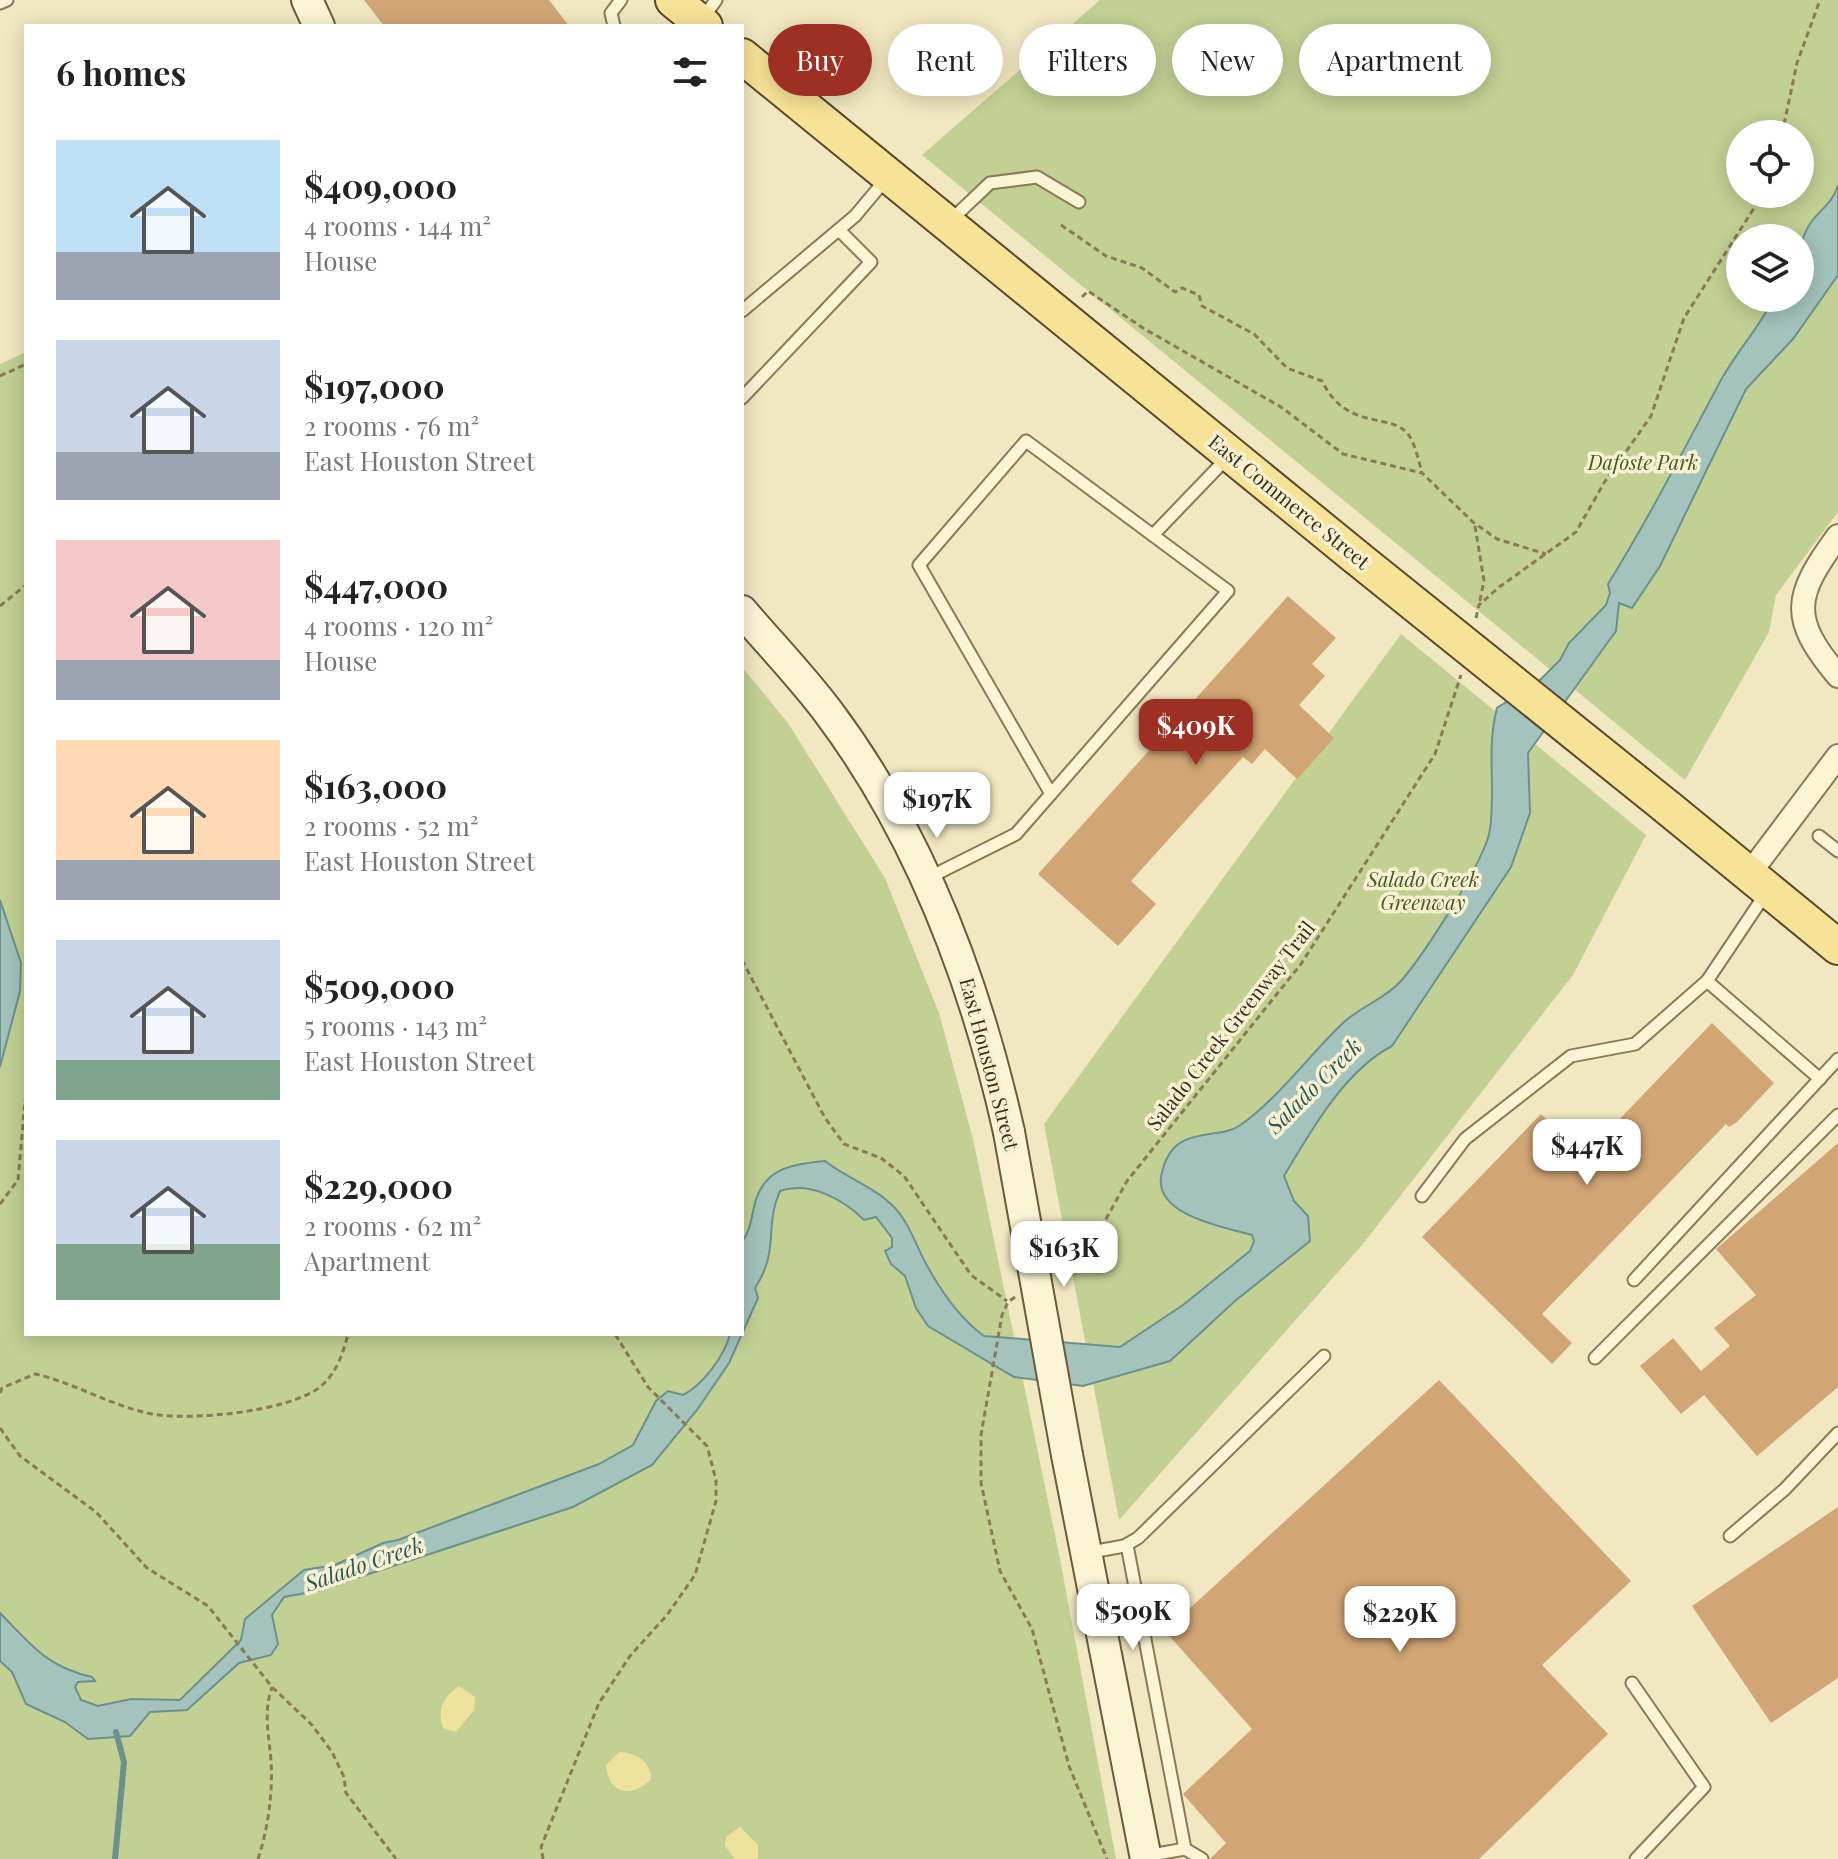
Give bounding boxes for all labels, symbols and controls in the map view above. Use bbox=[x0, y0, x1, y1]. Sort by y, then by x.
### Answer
chip: Buy bbox=[768, 24, 872, 96]
chip: Rent bbox=[888, 24, 1003, 96]
chip: Filters bbox=[1019, 24, 1156, 96]
chip: New bbox=[1172, 24, 1283, 96]
chip: Apartment bbox=[1299, 24, 1491, 96]
text: 6 homes bbox=[56, 49, 186, 95]
icon: filters bbox=[668, 50, 712, 94]
map controls bbox=[1726, 120, 1814, 312]
button: locate bbox=[1726, 120, 1814, 208]
text: $409,000 bbox=[304, 162, 457, 208]
icon: home bbox=[120, 172, 216, 268]
text: 4 rooms · 144 m² bbox=[304, 208, 491, 243]
button: layers bbox=[1726, 224, 1814, 312]
text: House bbox=[304, 243, 377, 278]
text: $197,000 bbox=[304, 362, 445, 408]
icon: home bbox=[120, 372, 216, 468]
text: 2 rooms · 76 m² bbox=[304, 408, 479, 443]
street label: East Commerce Street bbox=[1204, 427, 1377, 575]
text: East Houston Street bbox=[304, 443, 535, 478]
park label: Dafoste Park bbox=[1587, 448, 1698, 475]
text: $447,000 bbox=[304, 562, 448, 608]
icon: home bbox=[120, 572, 216, 668]
text: 4 rooms · 120 m² bbox=[304, 608, 493, 643]
text: House bbox=[304, 643, 377, 678]
pin: $409K bbox=[1140, 699, 1252, 767]
text: $409K bbox=[1157, 707, 1235, 742]
text: $163,000 bbox=[304, 762, 447, 808]
icon: home bbox=[120, 772, 216, 868]
pin: $197K bbox=[881, 772, 993, 840]
text: $197K bbox=[902, 780, 972, 815]
text: 2 rooms · 52 m² bbox=[304, 808, 479, 843]
text: East Houston Street bbox=[304, 843, 535, 878]
park label: Salado Creek Greenway bbox=[1366, 865, 1479, 915]
street label: Salado Creek Greenway Trail bbox=[1141, 916, 1321, 1136]
text: $509,000 bbox=[304, 962, 455, 1008]
icon: home bbox=[120, 972, 216, 1068]
street label: East Houston Street bbox=[954, 974, 1027, 1154]
text: 5 rooms · 143 m² bbox=[304, 1008, 487, 1043]
water label: Salado Creek bbox=[1261, 1033, 1367, 1139]
text: East Houston Street bbox=[304, 1043, 535, 1078]
pin: $447K bbox=[1531, 1119, 1643, 1187]
text: $447K bbox=[1551, 1127, 1623, 1162]
text: $229,000 bbox=[304, 1162, 453, 1208]
icon: home bbox=[120, 1172, 216, 1268]
text: 2 rooms · 62 m² bbox=[304, 1208, 481, 1243]
pin: $163K bbox=[1008, 1221, 1120, 1289]
text: $163K bbox=[1029, 1229, 1099, 1264]
text: Apartment bbox=[304, 1243, 430, 1278]
water label: Salado Creek bbox=[300, 1529, 427, 1598]
pin: $509K bbox=[1077, 1584, 1189, 1652]
pin: $229K bbox=[1344, 1586, 1456, 1654]
text: $509K bbox=[1095, 1592, 1171, 1627]
text: $229K bbox=[1362, 1594, 1438, 1629]

